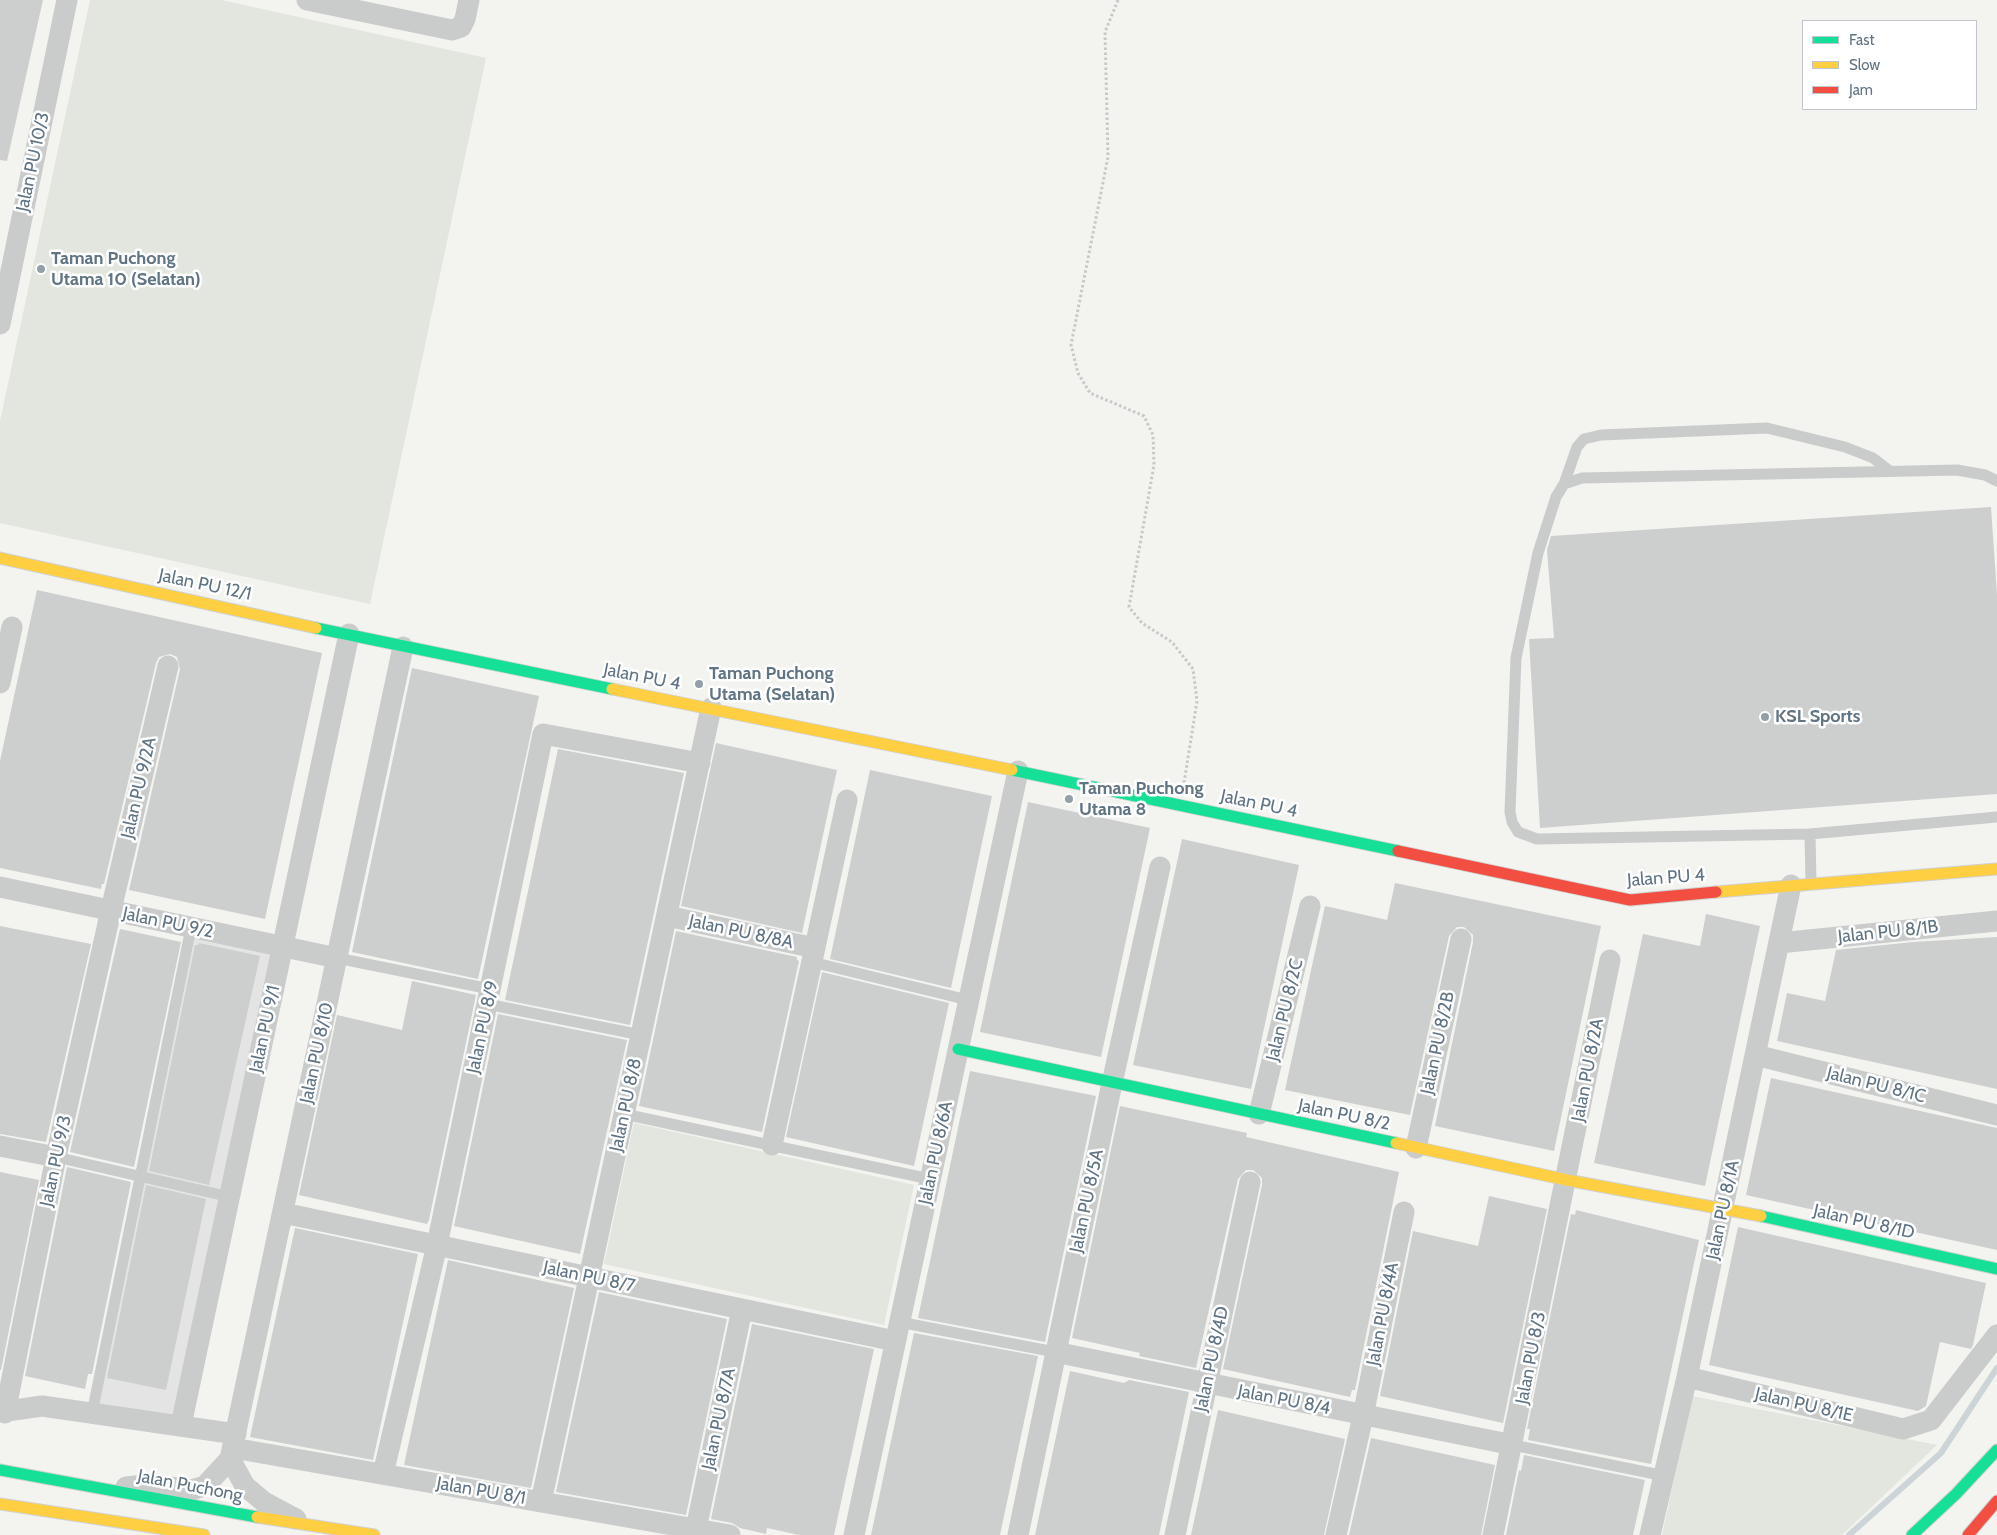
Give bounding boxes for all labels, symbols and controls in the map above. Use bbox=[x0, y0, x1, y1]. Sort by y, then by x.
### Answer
legend bbox=[1802, 20, 1977, 110]
text: Fast bbox=[1849, 31, 1874, 49]
text: Slow bbox=[1849, 56, 1880, 74]
text: Jam bbox=[1849, 81, 1873, 99]
street label: Jalan PU 10/3 bbox=[12, 110, 54, 214]
place label: Taman Puchong Utama 10 (Selatan) bbox=[51, 248, 201, 290]
marker: Taman Puchong Utama 10 (Selatan) bbox=[35, 263, 47, 275]
street label: Jalan PU 12/1 bbox=[157, 565, 253, 605]
street label: Jalan PU 4 bbox=[602, 659, 682, 695]
place label: Taman Puchong Utama (Selatan) bbox=[709, 663, 835, 706]
marker: Taman Puchong Utama (Selatan) bbox=[693, 678, 705, 690]
place label: KSL Sports bbox=[1775, 706, 1860, 728]
marker: KSL Sports bbox=[1759, 711, 1771, 723]
street label: Jalan PU 9/2A bbox=[117, 735, 161, 841]
place label: Taman Puchong Utama 8 bbox=[1079, 778, 1203, 821]
street label: Jalan PU 4 bbox=[1219, 785, 1299, 823]
marker: Taman Puchong Utama 8 bbox=[1063, 793, 1075, 805]
street label: Jalan PU 4 bbox=[1626, 865, 1706, 891]
street label: Jalan PU 9/2 bbox=[121, 903, 215, 943]
street label: Jalan PU 8/8A bbox=[687, 910, 795, 954]
street label: Jalan PU 8/1B bbox=[1837, 916, 1939, 948]
street label: Jalan PU 8/2C bbox=[1262, 957, 1308, 1063]
street label: Jalan PU 8/9 bbox=[463, 979, 503, 1075]
street label: Jalan PU 9/1 bbox=[245, 983, 285, 1075]
street label: Jalan PU 8/2B bbox=[1417, 990, 1459, 1096]
street label: Jalan PU 8/10 bbox=[296, 1001, 338, 1105]
street label: Jalan PU 8/2A bbox=[1567, 1017, 1609, 1123]
street label: Jalan PU 8/8 bbox=[606, 1056, 646, 1154]
street label: Jalan PU 8/1C bbox=[1824, 1062, 1928, 1108]
street label: Jalan PU 8/2 bbox=[1296, 1095, 1392, 1135]
street label: Jalan PU 8/6A bbox=[915, 1099, 957, 1207]
street label: Jalan PU 9/3 bbox=[36, 1113, 76, 1209]
street label: Jalan PU 8/5A bbox=[1066, 1147, 1108, 1255]
street label: Jalan PU 8/1A bbox=[1702, 1158, 1744, 1262]
street label: Jalan PU 8/1D bbox=[1811, 1200, 1917, 1244]
street label: Jalan PU 8/7 bbox=[541, 1257, 637, 1297]
street label: Jalan PU 8/4A bbox=[1362, 1260, 1404, 1368]
street label: Jalan PU 8/4D bbox=[1190, 1304, 1234, 1414]
street label: Jalan PU 8/3 bbox=[1511, 1310, 1551, 1406]
street label: Jalan PU 8/7A bbox=[698, 1366, 740, 1472]
street label: Jalan PU 8/4 bbox=[1236, 1380, 1332, 1420]
street label: Jalan PU 8/1E bbox=[1753, 1383, 1855, 1427]
street label: Jalan Puchong bbox=[136, 1465, 244, 1507]
street label: Jalan PU 8/1 bbox=[435, 1473, 527, 1509]

